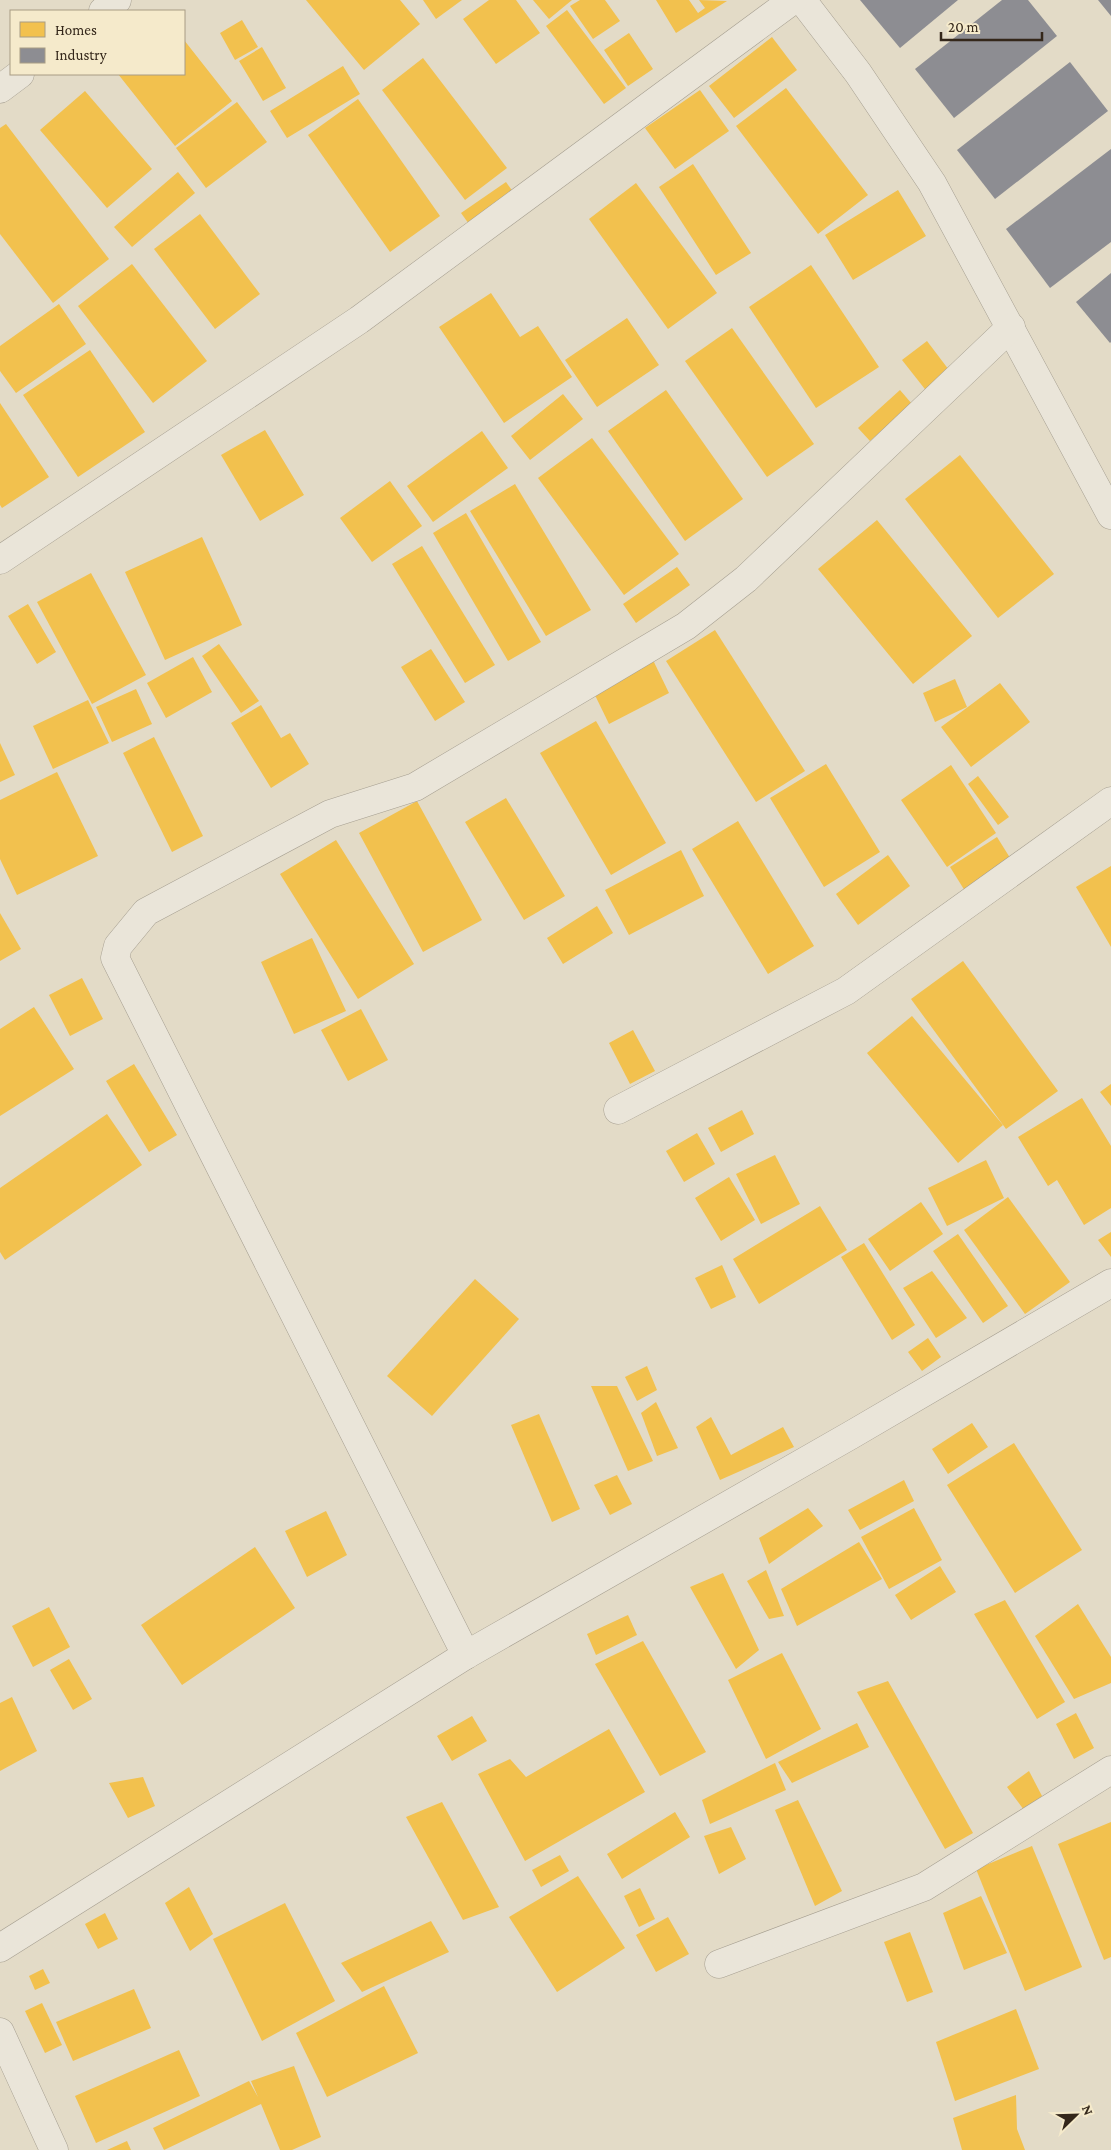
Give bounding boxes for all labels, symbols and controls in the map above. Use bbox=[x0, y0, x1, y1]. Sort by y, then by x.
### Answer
legend bbox=[10, 10, 185, 75]
scale bar bbox=[941, 10, 1042, 42]
text: 20 m bbox=[948, 19, 979, 35]
text: Homes bbox=[55, 22, 97, 38]
text: Industry bbox=[55, 47, 107, 64]
north arrow bbox=[1051, 2090, 1101, 2140]
text: N bbox=[1079, 2102, 1097, 2118]

